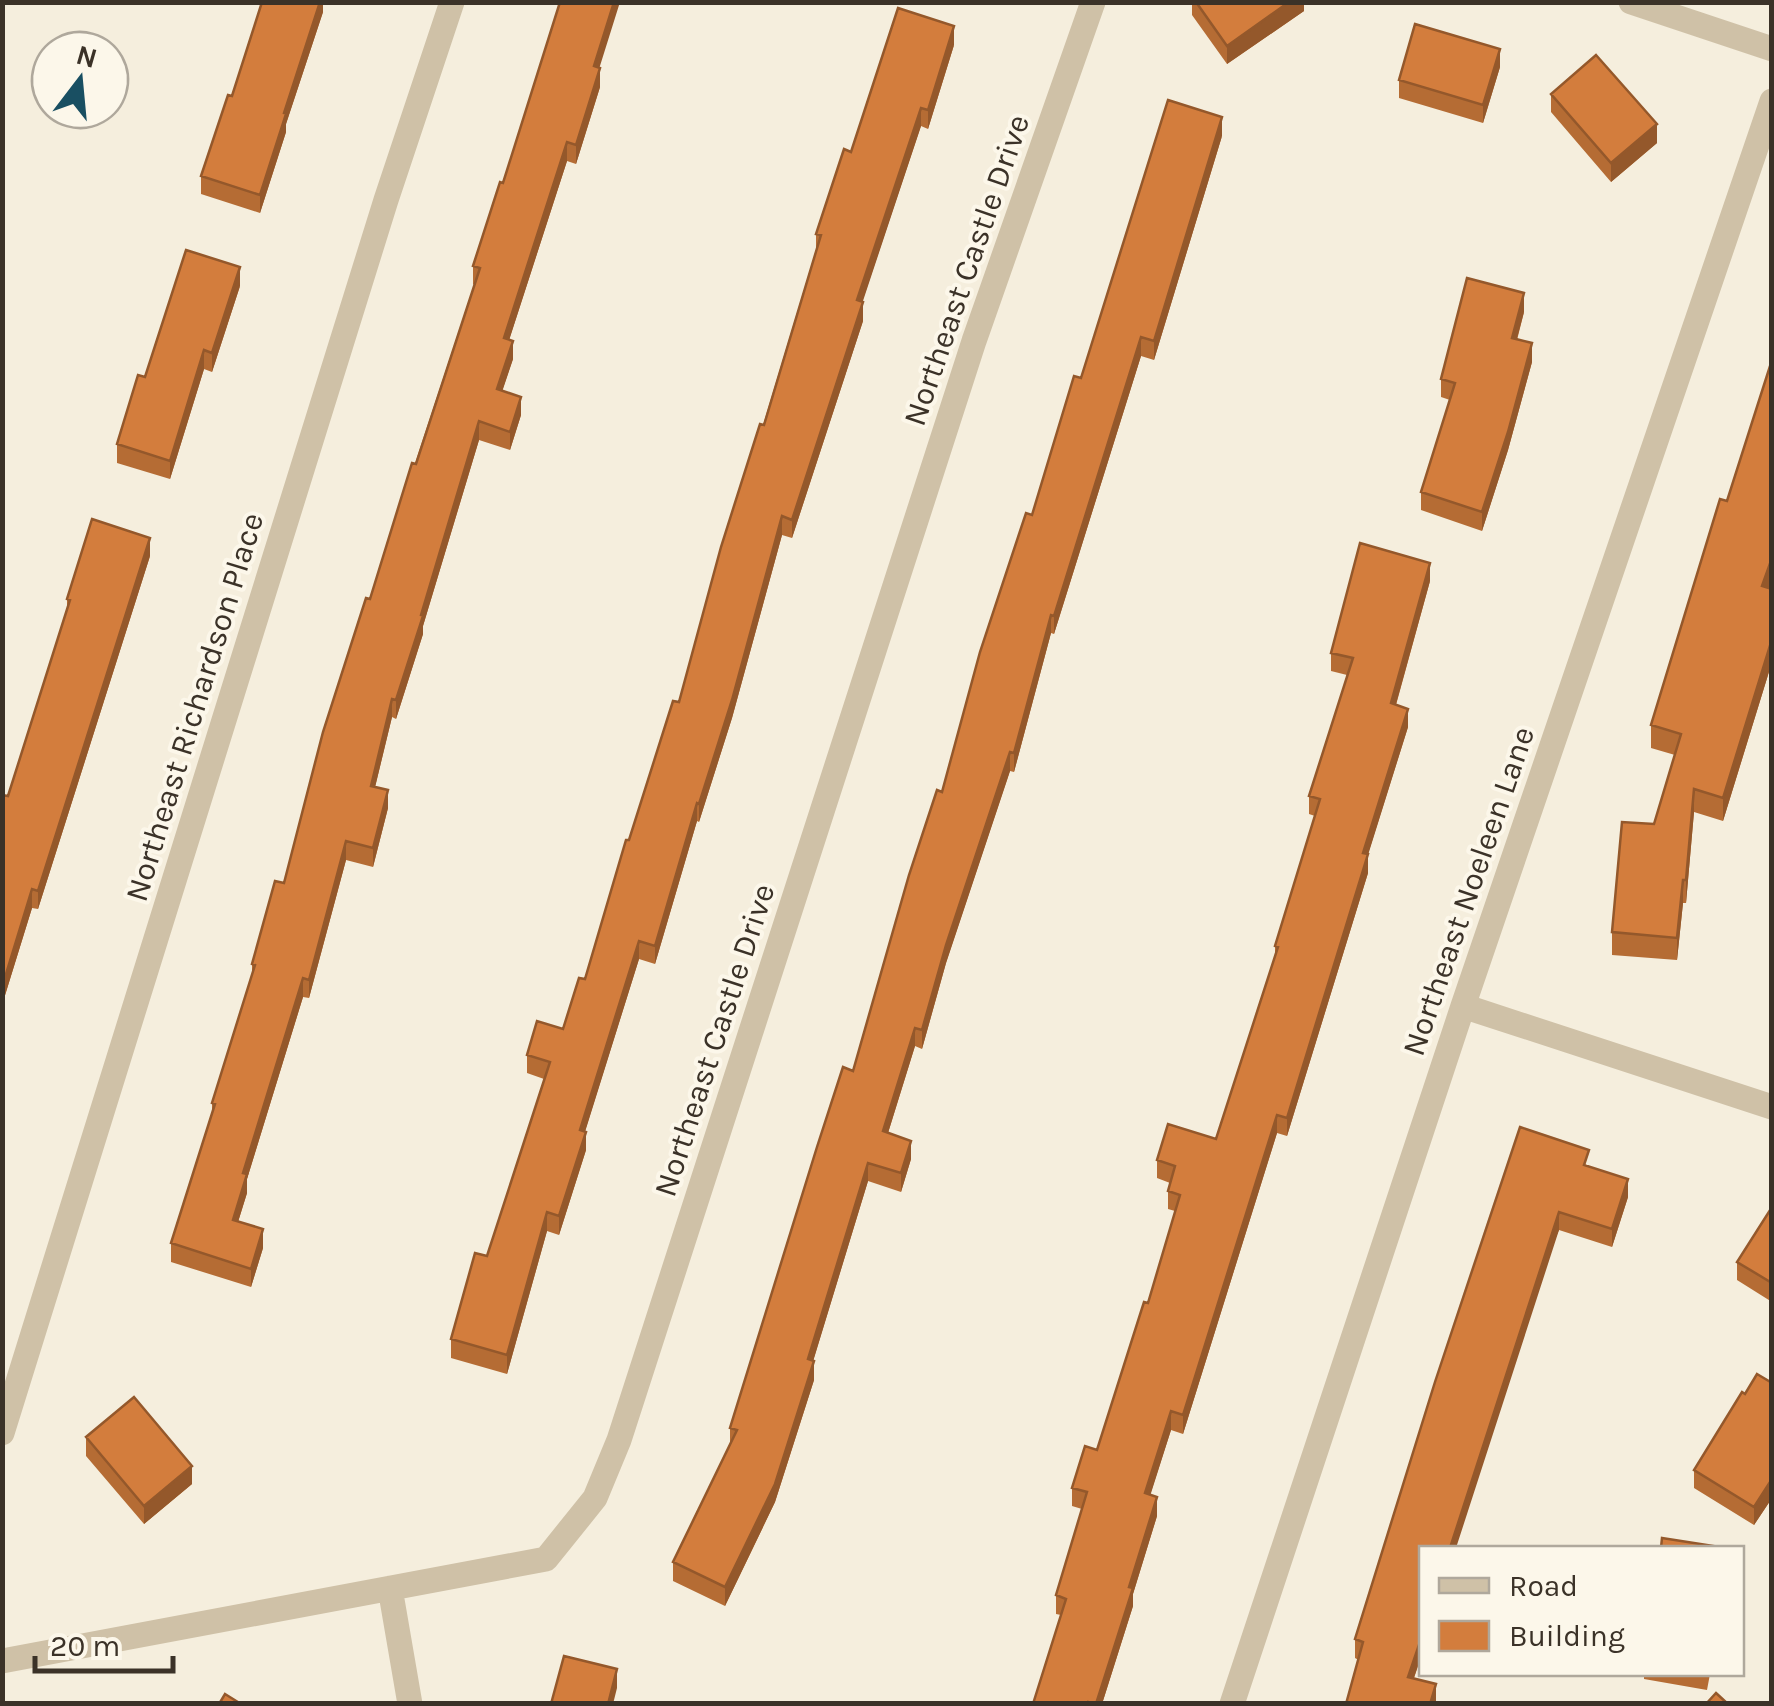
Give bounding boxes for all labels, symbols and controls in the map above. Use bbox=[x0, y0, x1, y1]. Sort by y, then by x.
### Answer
north arrow bbox=[30, 30, 130, 130]
text: N bbox=[73, 38, 101, 75]
street label: Northeast Castle Drive bbox=[896, 110, 1037, 431]
street label: Northeast Richardson Place bbox=[118, 508, 271, 906]
street label: Northeast Noeleen Lane bbox=[1395, 722, 1542, 1061]
street label: Northeast Castle Drive bbox=[646, 879, 783, 1201]
legend bbox=[1419, 1546, 1744, 1676]
text: Road bbox=[1509, 1568, 1578, 1604]
scale bar bbox=[35, 1611, 172, 1673]
text: Building bbox=[1509, 1618, 1625, 1654]
text: 20 m bbox=[50, 1628, 120, 1664]

